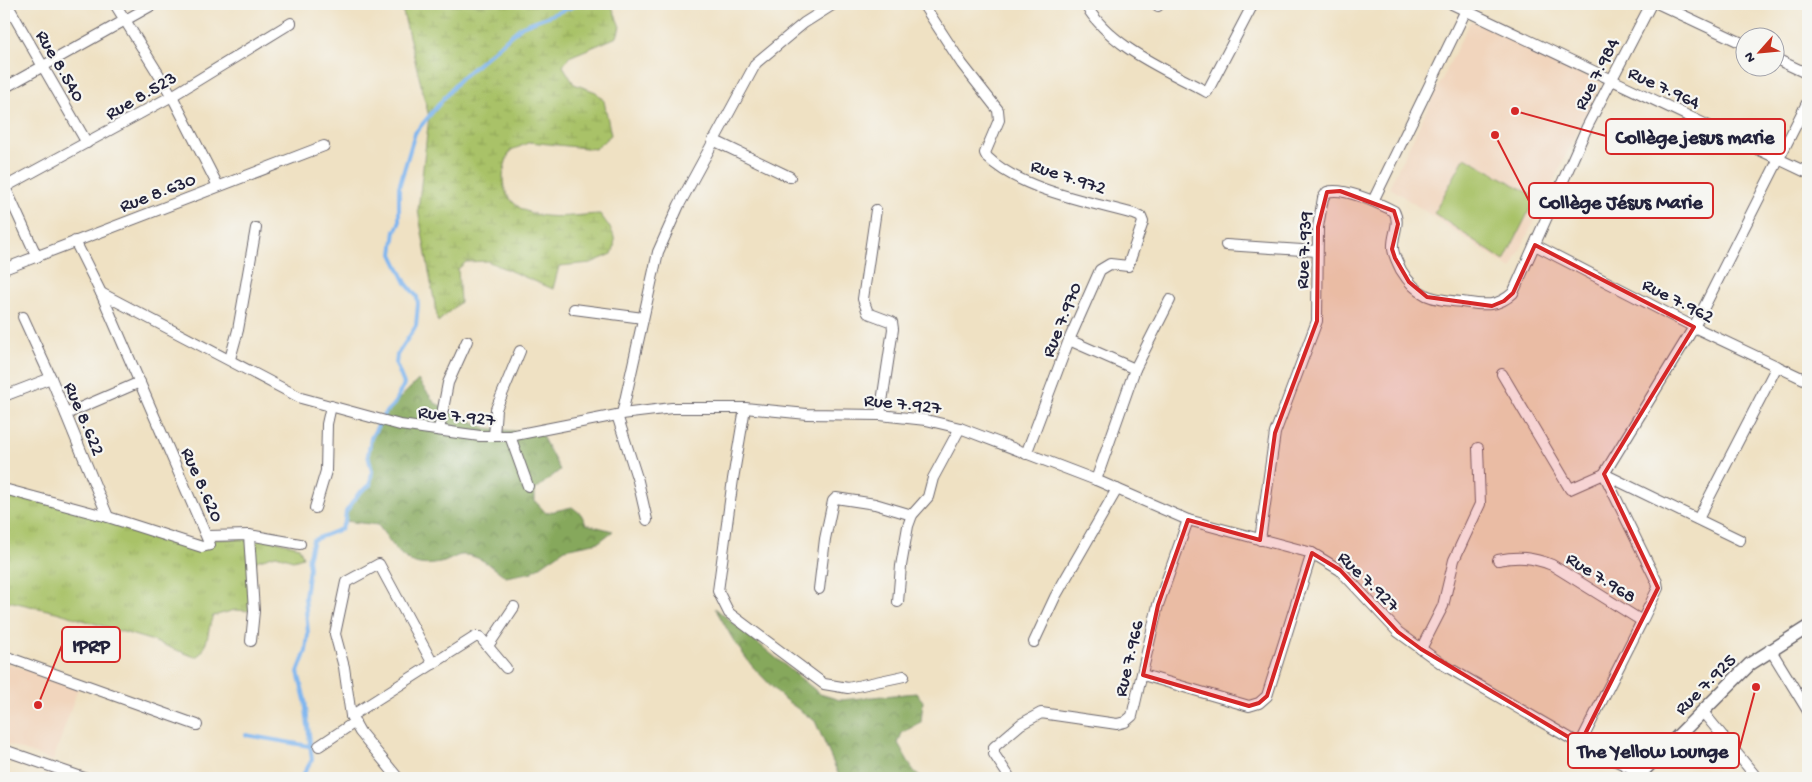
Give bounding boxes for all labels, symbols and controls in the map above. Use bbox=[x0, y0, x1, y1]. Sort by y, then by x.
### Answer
street label: Rue 8.540 bbox=[29, 27, 89, 107]
north arrow bbox=[1734, 28, 1784, 78]
street label: Rue 7.984 bbox=[1570, 35, 1626, 115]
text: N bbox=[1741, 49, 1760, 65]
street label: Rue 7.964 bbox=[1624, 62, 1703, 116]
street label: Rue 8.523 bbox=[102, 67, 182, 127]
callout: Collège jesus marie bbox=[1606, 119, 1785, 154]
text: Collège jesus marie bbox=[1615, 128, 1775, 151]
street label: Rue 7.972 bbox=[1027, 155, 1108, 201]
street label: Rue 8.630 bbox=[117, 169, 200, 219]
callout: Collège Jésus Marie bbox=[1529, 183, 1713, 218]
text: Collège Jésus Marie bbox=[1538, 193, 1703, 216]
street label: Rue 7.939 bbox=[1292, 210, 1319, 290]
street label: Rue 7.962 bbox=[1638, 274, 1717, 330]
street label: Rue 7.970 bbox=[1038, 279, 1089, 361]
street label: Rue 8.622 bbox=[57, 379, 109, 460]
street label: Rue 7.927 bbox=[863, 390, 944, 421]
street label: Rue 7.927 bbox=[417, 402, 498, 433]
street label: Rue 8.620 bbox=[174, 445, 228, 527]
street label: Rue 7.927 bbox=[1332, 547, 1404, 619]
street label: Rue 7.968 bbox=[1561, 548, 1640, 610]
street label: Rue 7.966 bbox=[1110, 618, 1150, 699]
callout: IPRP bbox=[62, 627, 120, 662]
text: IPRP bbox=[72, 637, 111, 660]
street label: Rue 7.925 bbox=[1671, 650, 1742, 721]
callout: The Yellow Lounge bbox=[1568, 733, 1739, 768]
text: The Yellow Lounge bbox=[1576, 742, 1729, 765]

